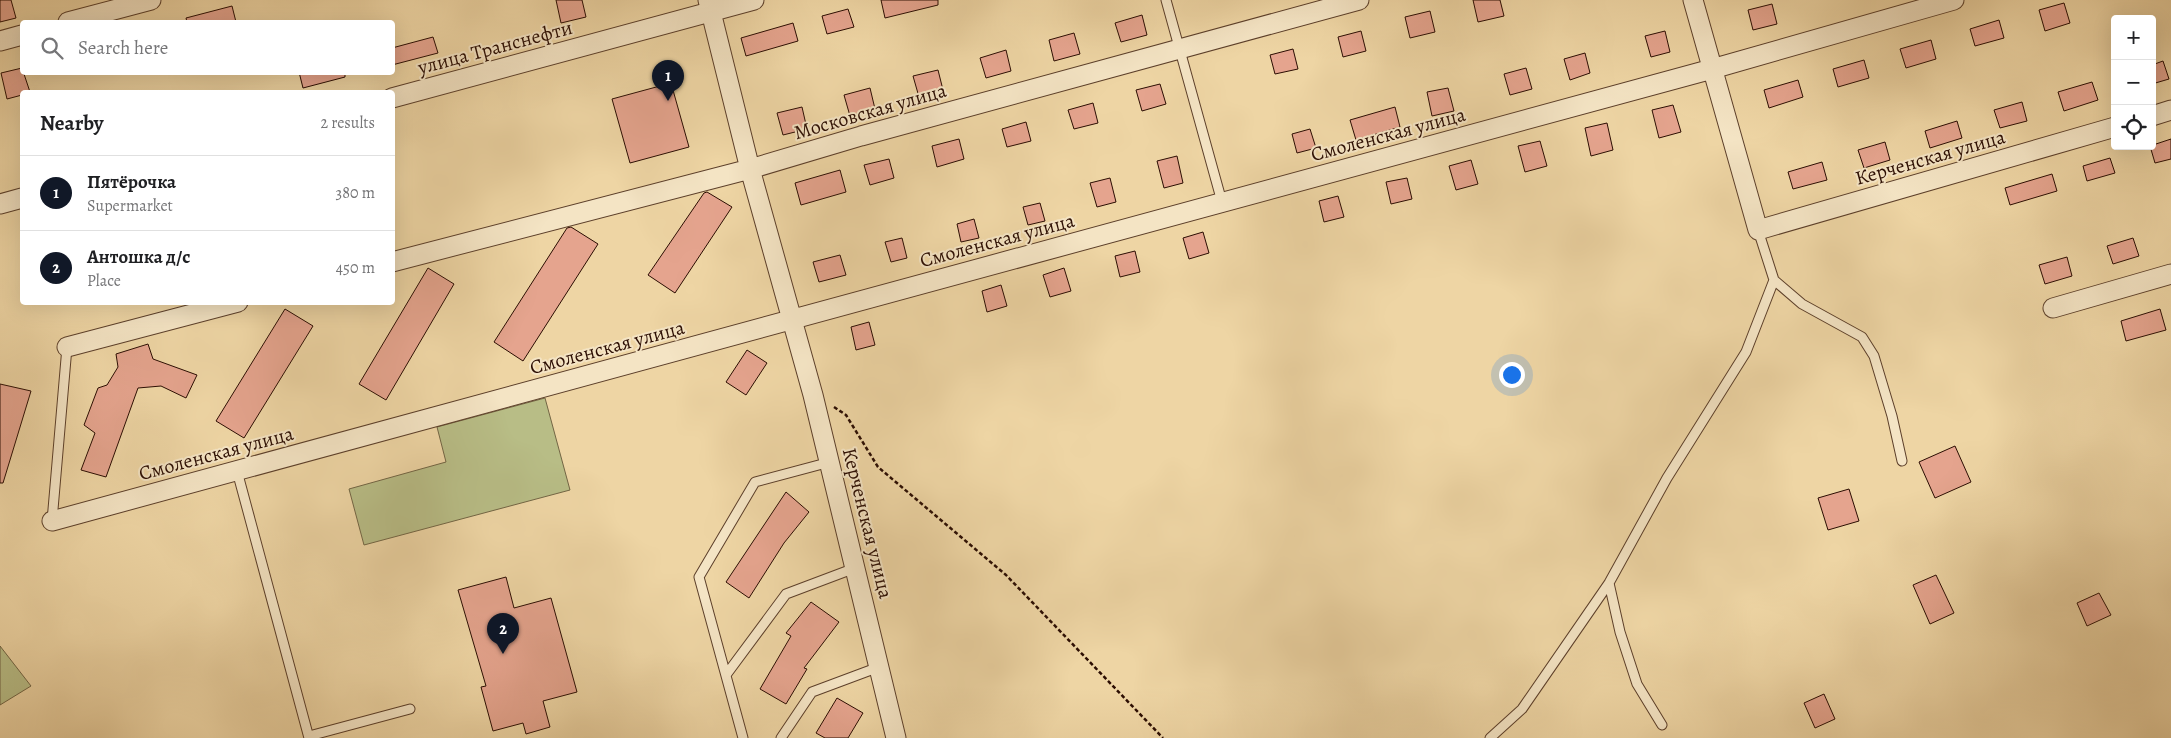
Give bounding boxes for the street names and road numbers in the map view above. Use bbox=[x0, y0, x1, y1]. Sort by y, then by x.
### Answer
street label: улица Транснефти bbox=[414, 14, 575, 81]
street label: Московская улица bbox=[791, 77, 950, 146]
street label: Смоленская улица bbox=[1308, 101, 1469, 168]
street label: Керченская улица bbox=[1852, 123, 2009, 192]
street label: Смоленская улица bbox=[917, 207, 1078, 274]
street label: Смоленская улица bbox=[527, 314, 688, 381]
street label: Смоленская улица bbox=[136, 420, 297, 487]
street label: Керченская улица bbox=[836, 445, 900, 602]

